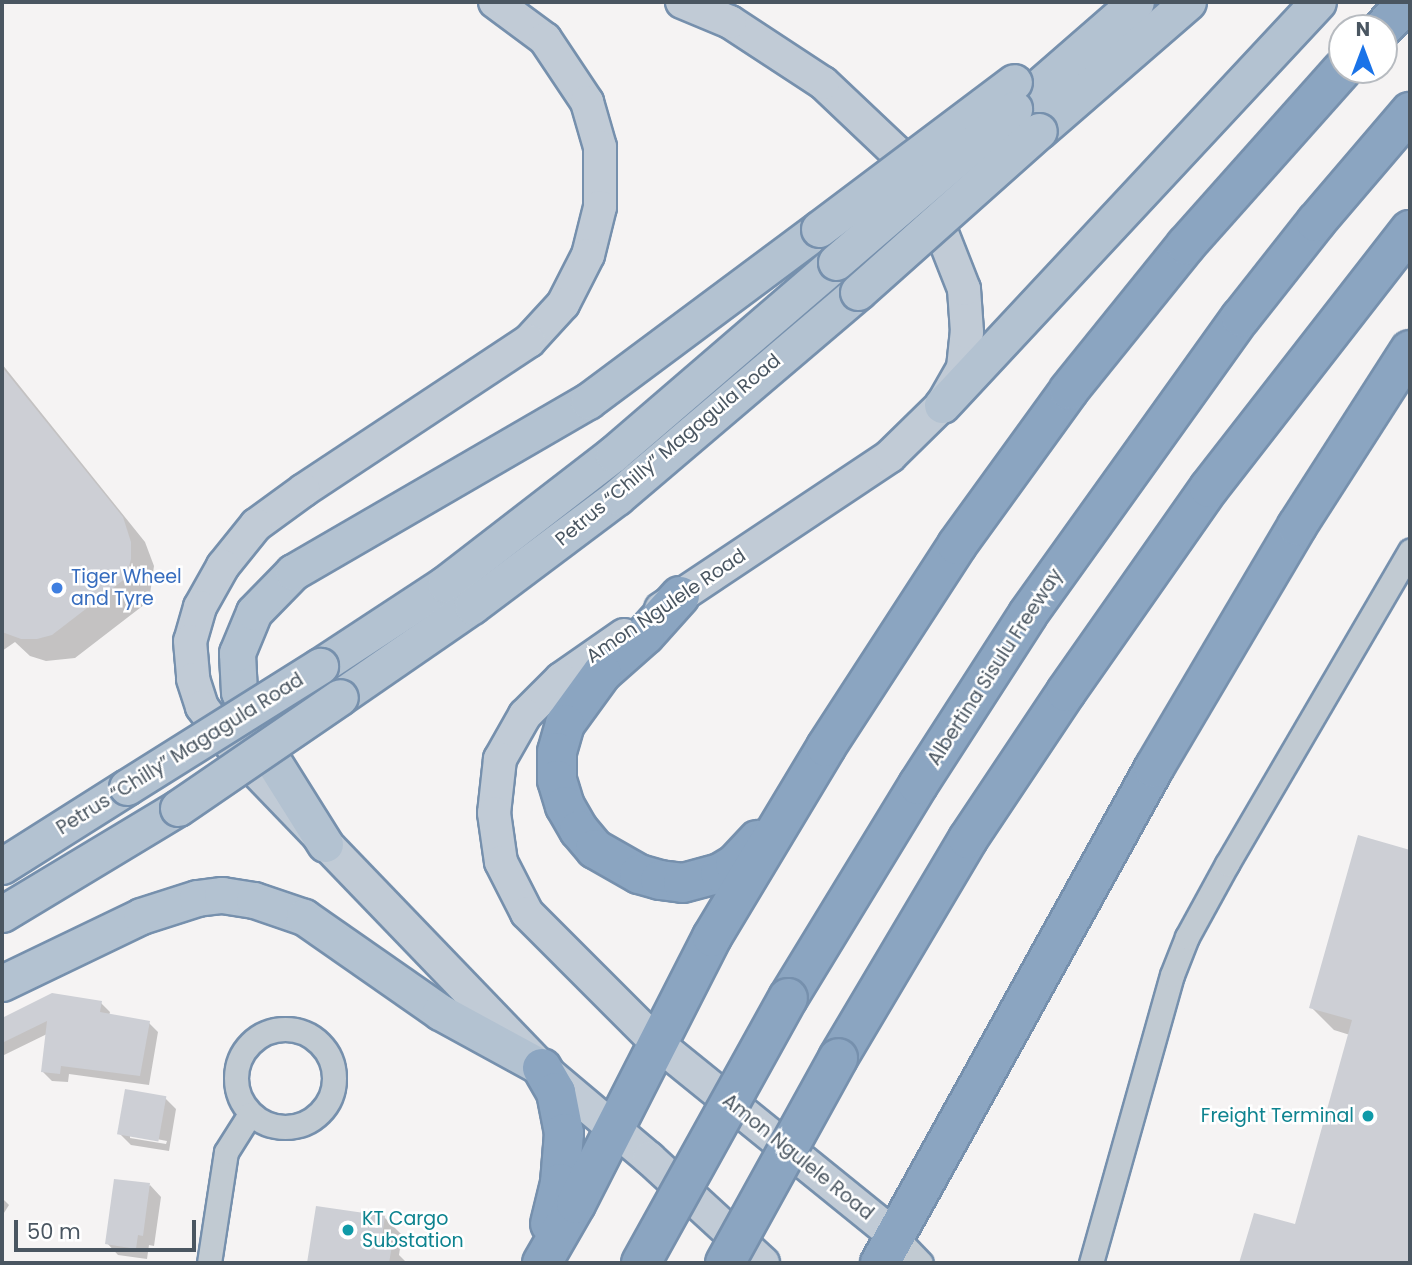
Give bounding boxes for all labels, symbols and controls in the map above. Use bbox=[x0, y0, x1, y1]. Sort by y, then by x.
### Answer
north arrow bbox=[1328, 14, 1398, 84]
text: N bbox=[1356, 16, 1370, 43]
street label: Petrus “Chilly” Magagula Road bbox=[551, 349, 785, 551]
street label: Amon Ngulele Road bbox=[582, 544, 750, 668]
street label: Albertina Sisulu Freeway bbox=[923, 564, 1067, 770]
place label: Tiger Wheel and Tyre bbox=[71, 566, 182, 610]
marker: Tiger Wheel and Tyre bbox=[49, 580, 65, 596]
street label: Petrus “Chilly” Magagula Road bbox=[52, 668, 308, 840]
street label: Amon Ngulele Road bbox=[718, 1089, 878, 1225]
place label: Freight Terminal bbox=[1201, 1105, 1354, 1127]
marker: Freight Terminal bbox=[1360, 1108, 1376, 1124]
scale bar bbox=[18, 1206, 200, 1250]
place label: KT Cargo Substation bbox=[362, 1208, 464, 1252]
text: 50 m bbox=[27, 1217, 81, 1246]
marker: KT Cargo Substation bbox=[340, 1222, 356, 1238]

